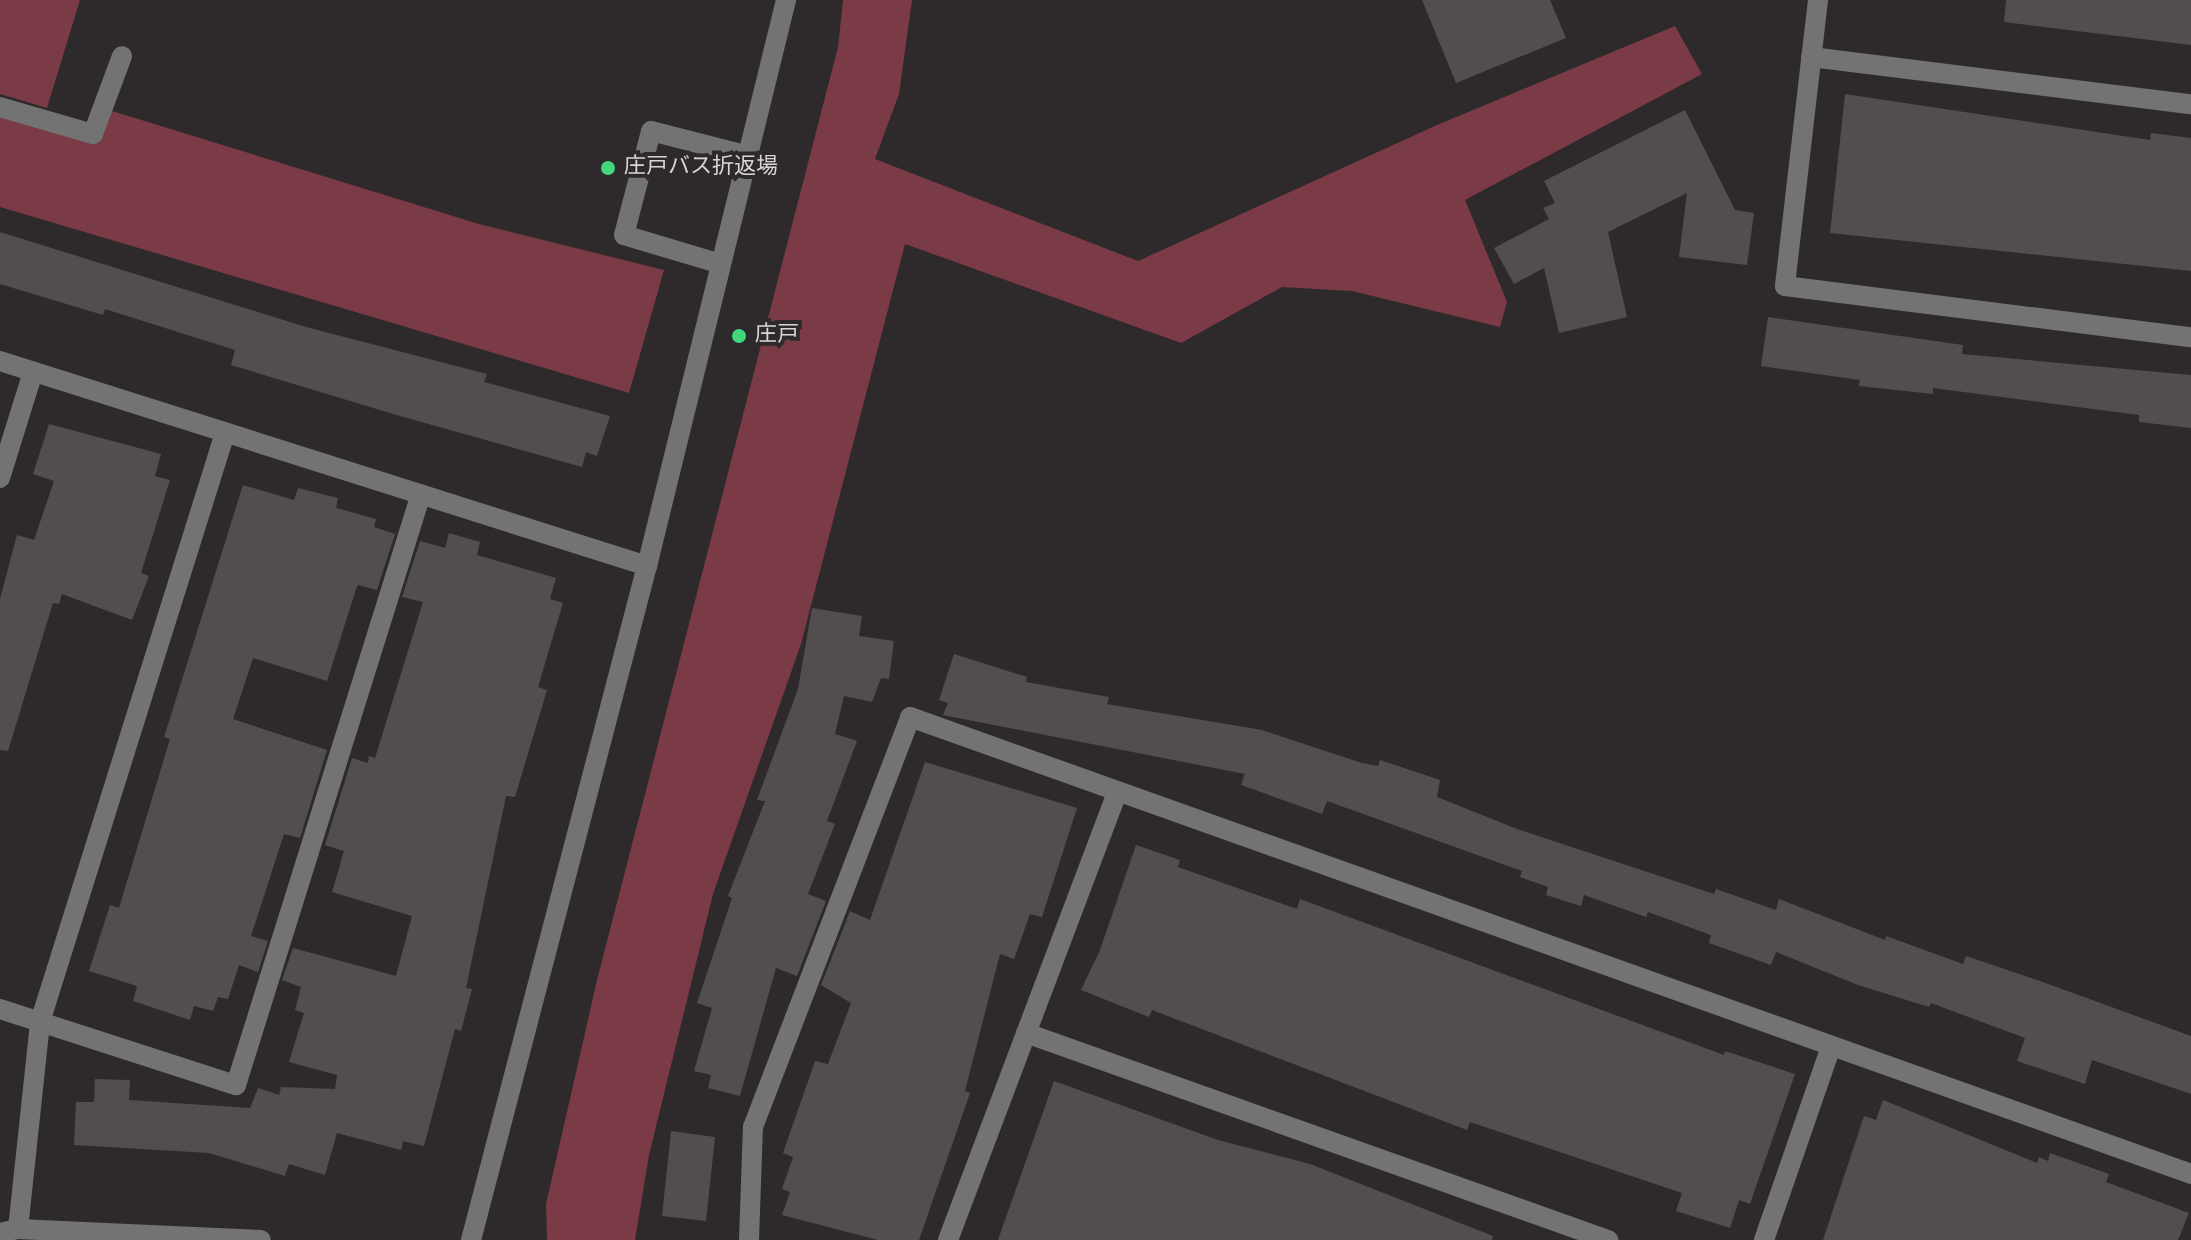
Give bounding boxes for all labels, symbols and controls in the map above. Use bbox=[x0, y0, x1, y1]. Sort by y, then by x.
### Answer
place label: 庄戸バス折返場 bbox=[624, 155, 778, 181]
marker: 庄戸バス折返場 bbox=[599, 159, 617, 177]
place label: 庄戸 bbox=[755, 323, 799, 349]
marker: 庄戸 bbox=[730, 327, 748, 345]

